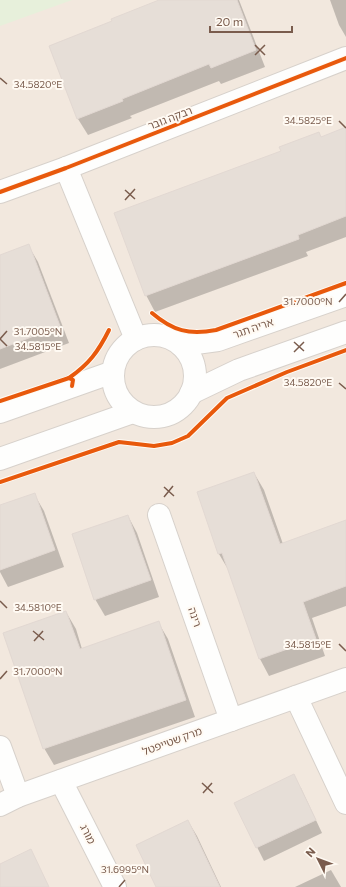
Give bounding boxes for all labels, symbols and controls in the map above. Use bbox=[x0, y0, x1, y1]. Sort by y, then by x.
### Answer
scale bar bbox=[210, 8, 292, 34]
text: 20 m bbox=[216, 14, 243, 28]
text: 34.5820°E bbox=[14, 78, 62, 90]
street label: רבקה גובר bbox=[146, 103, 194, 132]
text: 34.5825°E bbox=[284, 114, 332, 126]
text: 31.7000°N bbox=[283, 295, 333, 307]
street label: אריה תגר bbox=[231, 315, 275, 341]
text: 31.7005°N bbox=[14, 325, 62, 337]
text: 34.5815°E bbox=[15, 340, 61, 352]
text: 34.5820°E bbox=[284, 376, 332, 388]
text: 34.5810°E bbox=[14, 601, 62, 613]
street label: רינה bbox=[186, 605, 205, 628]
text: 34.5815°E bbox=[285, 638, 331, 650]
text: 31.7000°N bbox=[13, 665, 63, 677]
street label: מרק שטייפטל bbox=[140, 724, 203, 757]
street label: מורג bbox=[78, 822, 99, 846]
north arrow bbox=[298, 839, 338, 879]
text: N bbox=[303, 845, 318, 859]
text: 31.6995°N bbox=[101, 863, 149, 875]

